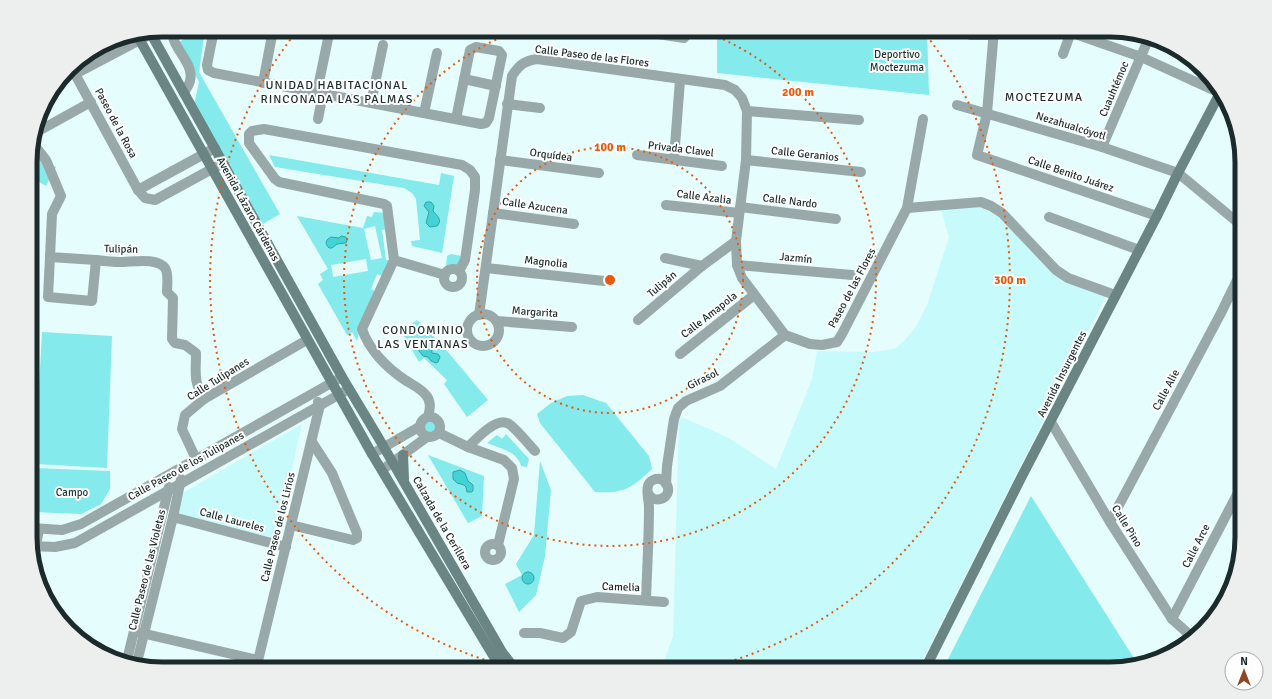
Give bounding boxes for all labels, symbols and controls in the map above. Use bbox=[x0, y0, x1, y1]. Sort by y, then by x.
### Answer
street label: Calle Paseo de las Flores bbox=[534, 43, 650, 69]
park label: Deportivo Moctezuma bbox=[870, 48, 925, 74]
street label: Cuauhtémoc bbox=[1096, 59, 1132, 119]
district label: UNIDAD HABITACIONAL RINCONADA LAS PALMAS bbox=[260, 78, 414, 107]
text: 200 m bbox=[782, 85, 814, 100]
street label: Paseo de la Rosa bbox=[92, 86, 140, 161]
district label: MOCTEZUMA bbox=[1005, 90, 1083, 105]
street label: Nezahualcóyotl bbox=[1034, 109, 1108, 143]
street label: Privada Clavel bbox=[647, 139, 715, 159]
text: 100 m bbox=[594, 140, 626, 155]
street label: Calle Geranios bbox=[771, 144, 840, 164]
street label: Orquídea bbox=[529, 146, 573, 164]
street label: Calle Benito Juárez bbox=[1026, 153, 1116, 195]
street label: Avenida Lázaro Cárdenas bbox=[214, 155, 282, 264]
street label: Calle Azalia bbox=[676, 187, 733, 207]
street label: Calle Nardo bbox=[762, 191, 818, 211]
street label: Calle Azucena bbox=[501, 195, 569, 217]
street label: Tulipán bbox=[104, 242, 138, 256]
street label: Paseo de las Flores bbox=[825, 246, 879, 330]
street label: Jazmín bbox=[779, 250, 813, 266]
street label: Magnolia bbox=[524, 253, 569, 271]
street label: Tulipán bbox=[645, 268, 679, 300]
centre of rings bbox=[603, 273, 617, 287]
text: 300 m bbox=[994, 273, 1026, 288]
street label: Calle Amapola bbox=[678, 289, 740, 341]
street label: Margarita bbox=[511, 304, 559, 320]
district label: CONDOMINIO LAS VENTANAS bbox=[377, 323, 469, 352]
street label: Avenida Insurgentes bbox=[1035, 329, 1089, 419]
street label: Calle Tulipanes bbox=[185, 355, 252, 403]
street label: Girasol bbox=[685, 366, 721, 392]
street label: Calle Alie bbox=[1150, 367, 1182, 413]
street label: Calle Paseo de los Tulipanes bbox=[126, 429, 246, 503]
street label: Calle Paseo de los Lirios bbox=[258, 471, 298, 583]
street label: Calzada de la Cerillera bbox=[410, 474, 474, 572]
park label: Campo bbox=[56, 486, 89, 499]
street label: Calle Pino bbox=[1109, 503, 1145, 550]
street label: Calle Laureles bbox=[198, 505, 266, 535]
street label: Calle Paseo de las Violetas bbox=[126, 508, 168, 632]
street label: Calle Arce bbox=[1179, 522, 1213, 570]
street label: Camelia bbox=[602, 580, 641, 594]
north arrow bbox=[1224, 651, 1264, 691]
text: N bbox=[1240, 655, 1248, 668]

